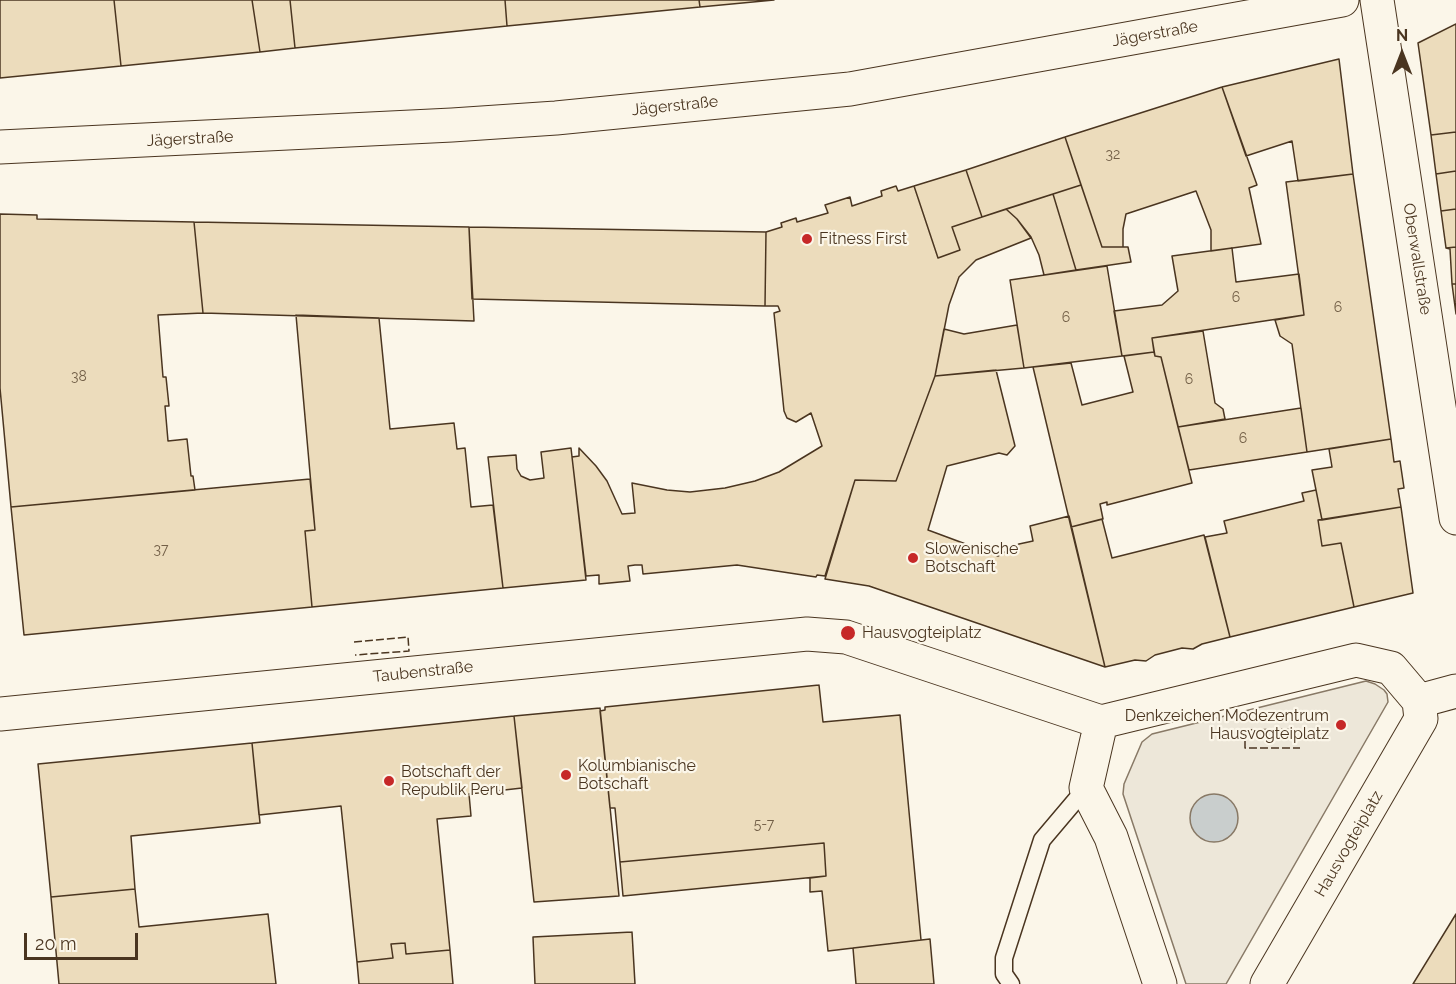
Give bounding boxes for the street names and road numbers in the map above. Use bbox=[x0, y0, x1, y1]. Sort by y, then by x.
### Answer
street label: Jägerstraße bbox=[1111, 17, 1199, 51]
street label: Jägerstraße bbox=[631, 92, 719, 120]
street label: Jägerstraße bbox=[146, 127, 234, 151]
street label: Oberwallstraße bbox=[1399, 202, 1435, 316]
street label: Taubenstraße bbox=[372, 657, 474, 687]
street label: Hausvogteiplatz bbox=[1311, 788, 1387, 900]

